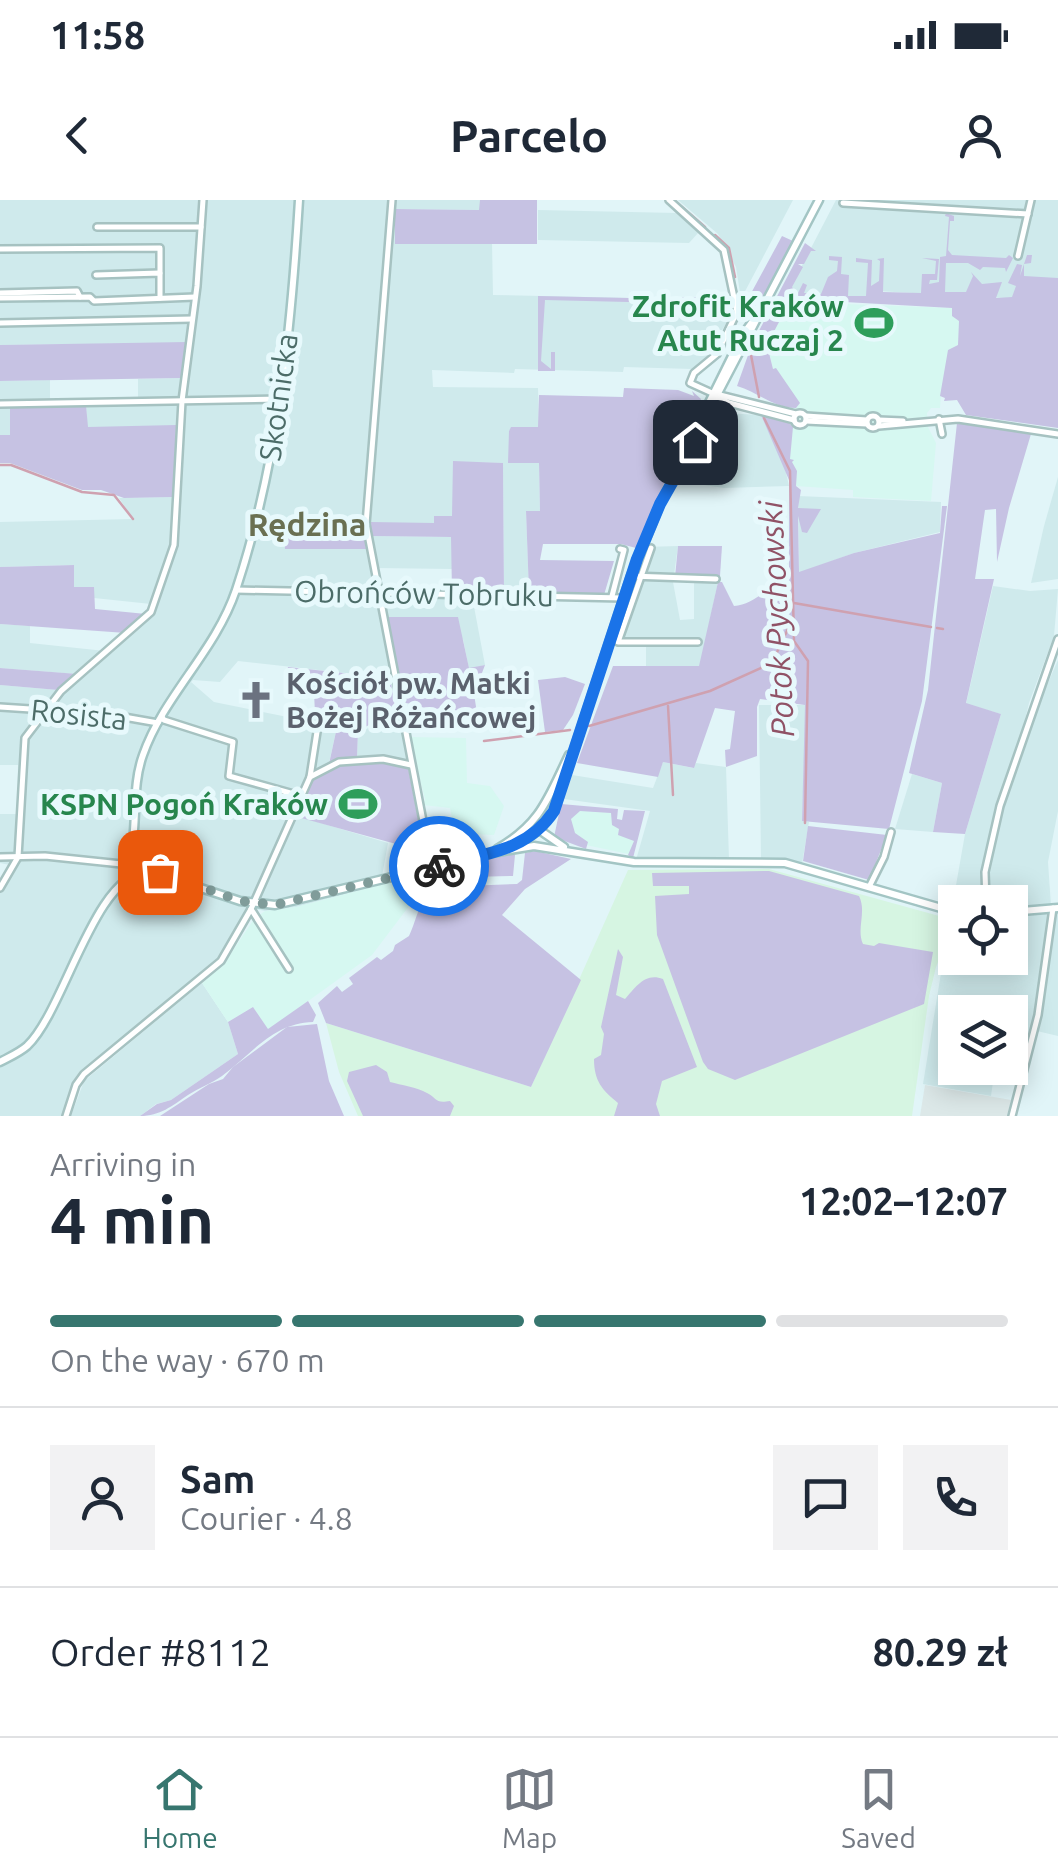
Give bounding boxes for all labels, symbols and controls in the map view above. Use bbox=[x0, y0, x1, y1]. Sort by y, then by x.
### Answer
text: 11:58 bbox=[50, 14, 145, 56]
icon: back bbox=[50, 108, 105, 163]
icon: person bbox=[953, 108, 1008, 163]
text: Parcelo bbox=[450, 110, 608, 161]
place label: Zdrofit Kraków Atut Ruczaj 2 bbox=[632, 289, 845, 357]
sports icon: Zdrofit Kraków Atut Ruczaj 2 bbox=[853, 302, 895, 344]
street label: Skotnicka bbox=[252, 331, 304, 463]
pin bbox=[653, 400, 738, 485]
icon: home bbox=[668, 415, 723, 470]
water label: Potok Pychowski bbox=[752, 499, 800, 738]
district label: Rędzina bbox=[248, 506, 366, 542]
street label: Obrońców Tobruku bbox=[294, 574, 554, 612]
place label: Kościół pw. Matki Bożej Różańcowej bbox=[286, 666, 536, 734]
church icon: Kościół pw. Matki Bożej Różańcowej bbox=[235, 679, 277, 721]
street label: Rosista bbox=[29, 692, 129, 736]
sports icon: KSPN Pogoń Kraków bbox=[337, 783, 379, 825]
place label: KSPN Pogoń Kraków bbox=[40, 787, 329, 821]
courier bbox=[389, 816, 489, 916]
pin bbox=[118, 830, 203, 915]
icon: bike bbox=[412, 839, 467, 894]
icon: bag bbox=[133, 845, 188, 900]
map controls bbox=[938, 885, 1028, 1085]
button: locate bbox=[938, 885, 1028, 975]
button: layers bbox=[938, 995, 1028, 1085]
text: Arriving in bbox=[50, 1146, 196, 1182]
text: 12:02–12:07 bbox=[799, 1180, 1008, 1222]
text: 4 min bbox=[50, 1183, 214, 1256]
text: On the way · 670 m bbox=[50, 1342, 325, 1378]
button: person bbox=[50, 1445, 155, 1550]
button: chat bbox=[773, 1445, 878, 1550]
button: phone bbox=[903, 1445, 1008, 1550]
text: Sam bbox=[180, 1458, 255, 1500]
text: Courier · 4.8 bbox=[180, 1500, 353, 1536]
text: Order #8112 bbox=[50, 1631, 271, 1673]
text: 80.29 zł bbox=[872, 1631, 1008, 1673]
tab: Home bbox=[142, 1762, 218, 1853]
tab: Map bbox=[502, 1762, 557, 1853]
tab: Saved bbox=[841, 1762, 916, 1853]

